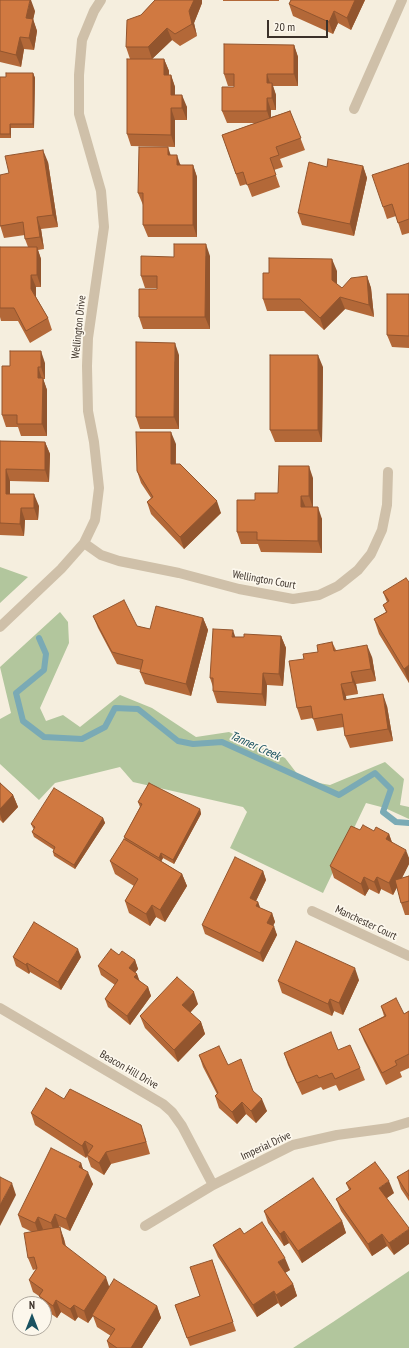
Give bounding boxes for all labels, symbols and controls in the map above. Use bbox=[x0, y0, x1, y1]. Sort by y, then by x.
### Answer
scale bar bbox=[269, 12, 330, 38]
text: 20 m bbox=[274, 19, 295, 34]
street label: Wellington Drive bbox=[69, 295, 89, 359]
street label: Wellington Court bbox=[231, 568, 297, 592]
water label: Tanner Creek bbox=[228, 729, 282, 763]
street label: Manchester Court bbox=[333, 903, 399, 943]
street label: Beacon Hill Drive bbox=[97, 1048, 161, 1092]
street label: Imperial Drive bbox=[239, 1129, 293, 1163]
north arrow bbox=[12, 1296, 52, 1336]
text: N bbox=[29, 1298, 35, 1312]

